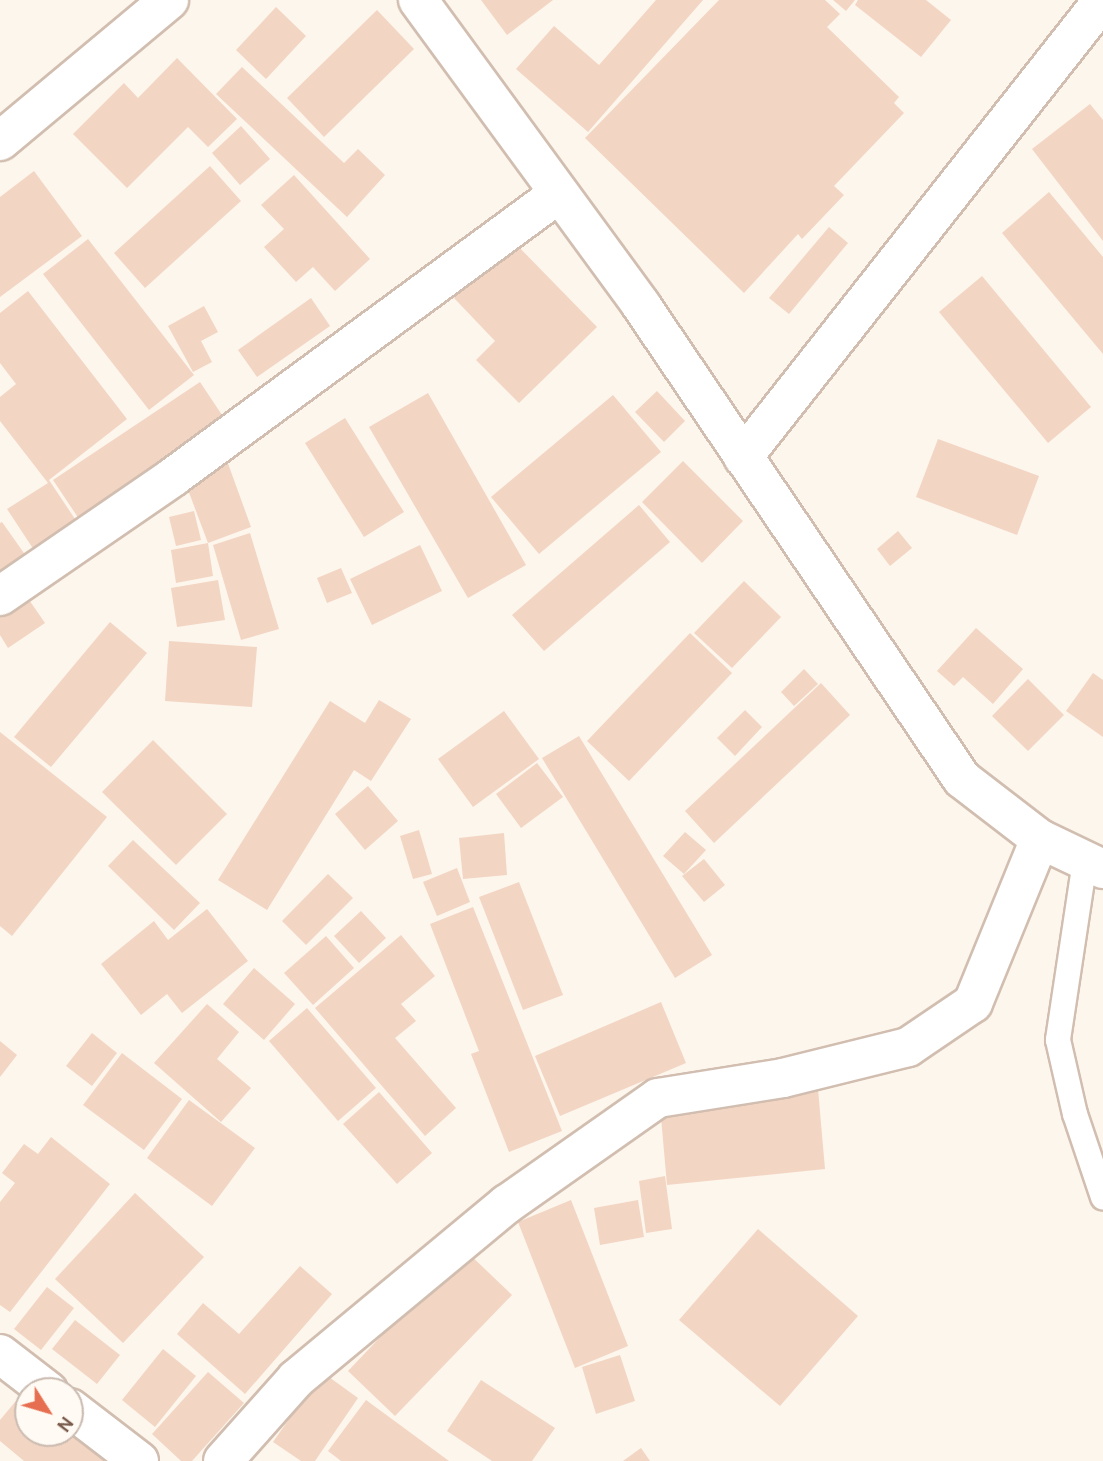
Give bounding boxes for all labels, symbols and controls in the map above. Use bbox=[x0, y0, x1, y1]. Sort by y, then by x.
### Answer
north arrow bbox=[14, 1377, 84, 1447]
text: N bbox=[50, 1411, 78, 1436]

